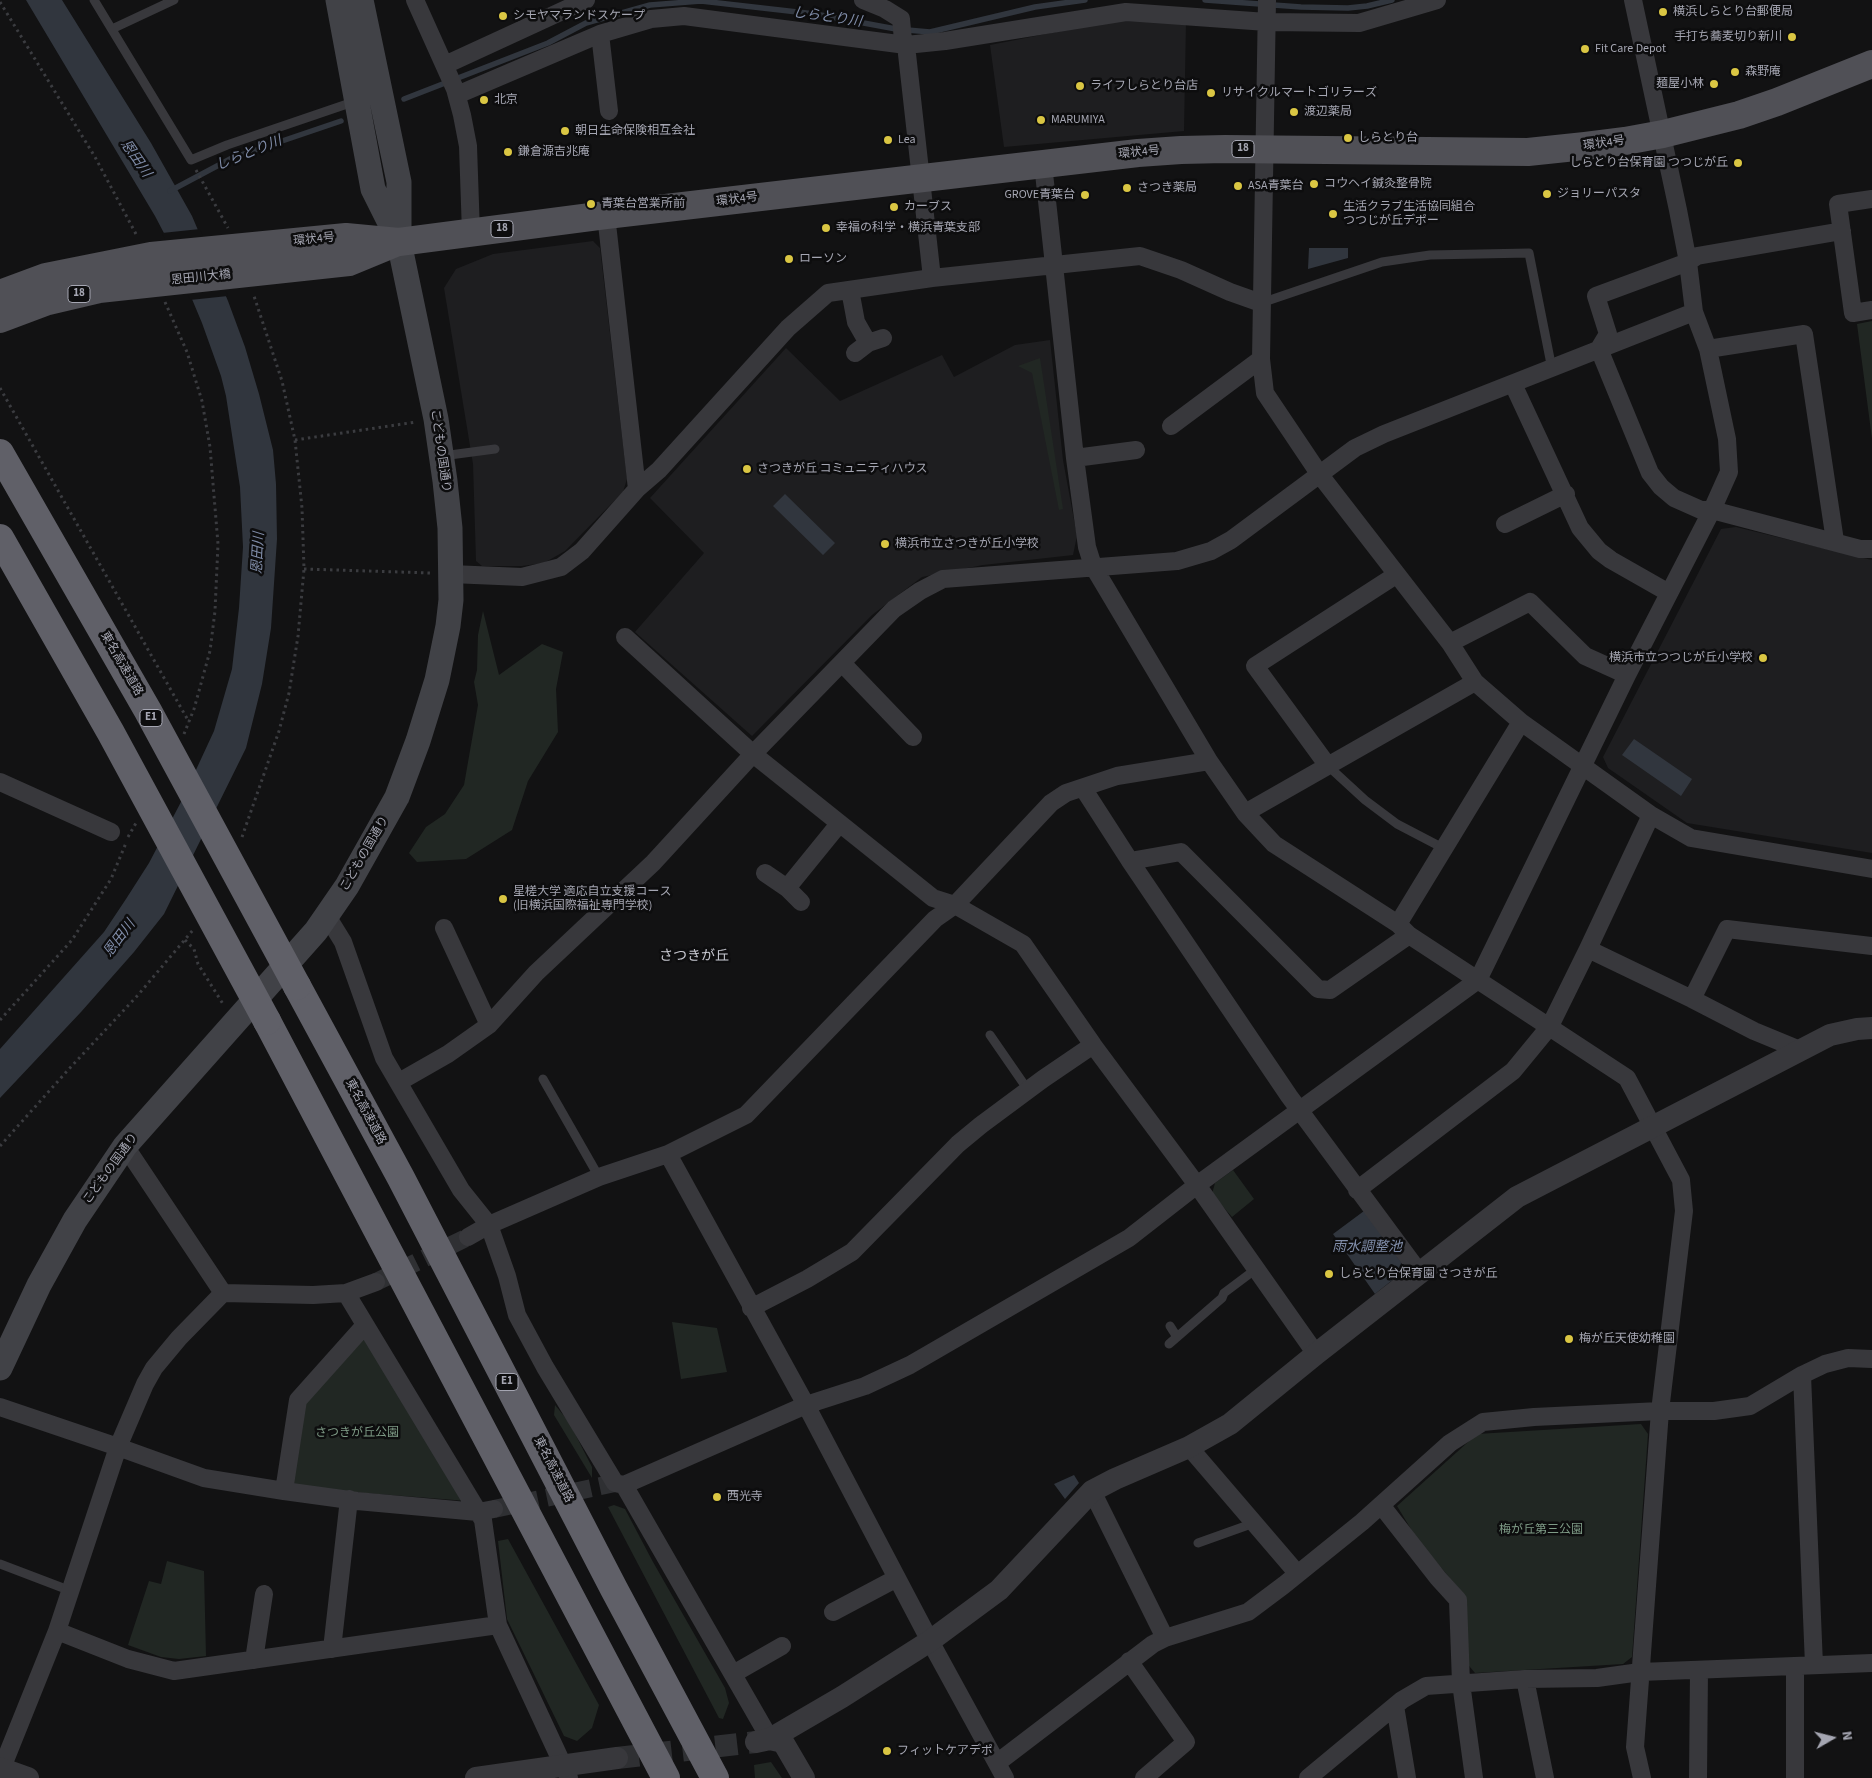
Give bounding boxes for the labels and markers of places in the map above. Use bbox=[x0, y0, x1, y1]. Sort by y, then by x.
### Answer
place label: 横浜しらとり台郵便局 bbox=[1673, 5, 1793, 19]
marker: 横浜しらとり台郵便局 bbox=[1657, 6, 1669, 18]
place label: シモヤマランドスケープ bbox=[513, 9, 645, 23]
marker: シモヤマランドスケープ bbox=[497, 10, 509, 22]
place label: 手打ち蕎麦切り新川 bbox=[1674, 30, 1782, 44]
marker: 手打ち蕎麦切り新川 bbox=[1786, 31, 1798, 43]
place label: Fit Care Depot bbox=[1595, 42, 1666, 56]
marker: Fit Care Depot bbox=[1579, 43, 1591, 55]
place label: 森野庵 bbox=[1745, 65, 1781, 79]
marker: 森野庵 bbox=[1729, 66, 1741, 78]
place label: 麺屋小林 bbox=[1656, 77, 1704, 91]
marker: 麺屋小林 bbox=[1708, 78, 1720, 90]
place label: ライフしらとり台店 bbox=[1090, 79, 1198, 93]
marker: ライフしらとり台店 bbox=[1074, 80, 1086, 92]
place label: リサイクルマートゴリラーズ bbox=[1221, 86, 1377, 100]
marker: リサイクルマートゴリラーズ bbox=[1205, 87, 1217, 99]
place label: 北京 bbox=[494, 93, 518, 107]
marker: 北京 bbox=[478, 94, 490, 106]
place label: 渡辺薬局 bbox=[1304, 105, 1352, 119]
marker: 渡辺薬局 bbox=[1288, 106, 1300, 118]
place label: MARUMIYA bbox=[1051, 113, 1105, 127]
marker: MARUMIYA bbox=[1035, 114, 1047, 126]
place label: 朝日生命保険相互会社 bbox=[575, 124, 695, 138]
marker: 朝日生命保険相互会社 bbox=[559, 125, 571, 137]
place label: しらとり台 bbox=[1358, 131, 1418, 145]
marker: しらとり台 bbox=[1342, 132, 1354, 144]
place label: Lea bbox=[898, 133, 916, 147]
marker: Lea bbox=[882, 134, 894, 146]
place label: 鎌倉源吉兆庵 bbox=[518, 145, 590, 159]
marker: 鎌倉源吉兆庵 bbox=[502, 146, 514, 158]
place label: しらとり台保育園 つつじが丘 bbox=[1570, 156, 1728, 170]
marker: しらとり台保育園 つつじが丘 bbox=[1732, 157, 1744, 169]
place label: コウヘイ鍼灸整骨院 bbox=[1324, 177, 1432, 191]
marker: コウヘイ鍼灸整骨院 bbox=[1308, 178, 1320, 190]
place label: ASA青葉台 bbox=[1248, 179, 1303, 193]
marker: ASA青葉台 bbox=[1232, 180, 1244, 192]
place label: さつき薬局 bbox=[1137, 181, 1197, 195]
marker: さつき薬局 bbox=[1121, 182, 1133, 194]
place label: ジョリーパスタ bbox=[1557, 187, 1641, 201]
place label: GROVE青葉台 bbox=[1004, 188, 1075, 202]
marker: ジョリーパスタ bbox=[1541, 188, 1553, 200]
marker: GROVE青葉台 bbox=[1079, 189, 1091, 201]
place label: 青葉台営業所前 bbox=[601, 197, 685, 211]
marker: 青葉台営業所前 bbox=[585, 198, 597, 210]
place label: カーブス bbox=[904, 200, 952, 214]
place label: 生活クラブ生活協同組合 つつじが丘デポー bbox=[1343, 200, 1475, 228]
marker: カーブス bbox=[888, 201, 900, 213]
marker: 生活クラブ生活協同組合 つつじが丘デポー bbox=[1327, 208, 1339, 220]
place label: 幸福の科学・横浜青葉支部 bbox=[836, 221, 980, 235]
marker: 幸福の科学・横浜青葉支部 bbox=[820, 222, 832, 234]
place label: ローソン bbox=[799, 252, 847, 266]
marker: ローソン bbox=[783, 253, 795, 265]
place label: さつきが丘 コミュニティハウス bbox=[757, 462, 927, 476]
marker: さつきが丘 コミュニティハウス bbox=[741, 463, 753, 475]
place label: 横浜市立さつきが丘小学校 bbox=[895, 537, 1039, 551]
marker: 横浜市立さつきが丘小学校 bbox=[879, 538, 891, 550]
place label: 横浜市立つつじが丘小学校 bbox=[1609, 651, 1753, 665]
marker: 横浜市立つつじが丘小学校 bbox=[1757, 652, 1769, 664]
place label: 星槎大学 適応自立支援コース (旧横浜国際福祉専門学校) bbox=[513, 885, 671, 913]
marker: 星槎大学 適応自立支援コース (旧横浜国際福祉専門学校) bbox=[497, 893, 509, 905]
place label: しらとり台保育園 さつきが丘 bbox=[1339, 1267, 1497, 1281]
marker: しらとり台保育園 さつきが丘 bbox=[1323, 1268, 1335, 1280]
place label: 梅が丘天使幼稚園 bbox=[1579, 1332, 1675, 1346]
marker: 梅が丘天使幼稚園 bbox=[1563, 1333, 1575, 1345]
place label: 西光寺 bbox=[727, 1490, 763, 1504]
marker: 西光寺 bbox=[711, 1491, 723, 1503]
place label: フィットケアデポ bbox=[897, 1744, 993, 1758]
marker: フィットケアデポ bbox=[881, 1745, 893, 1757]

